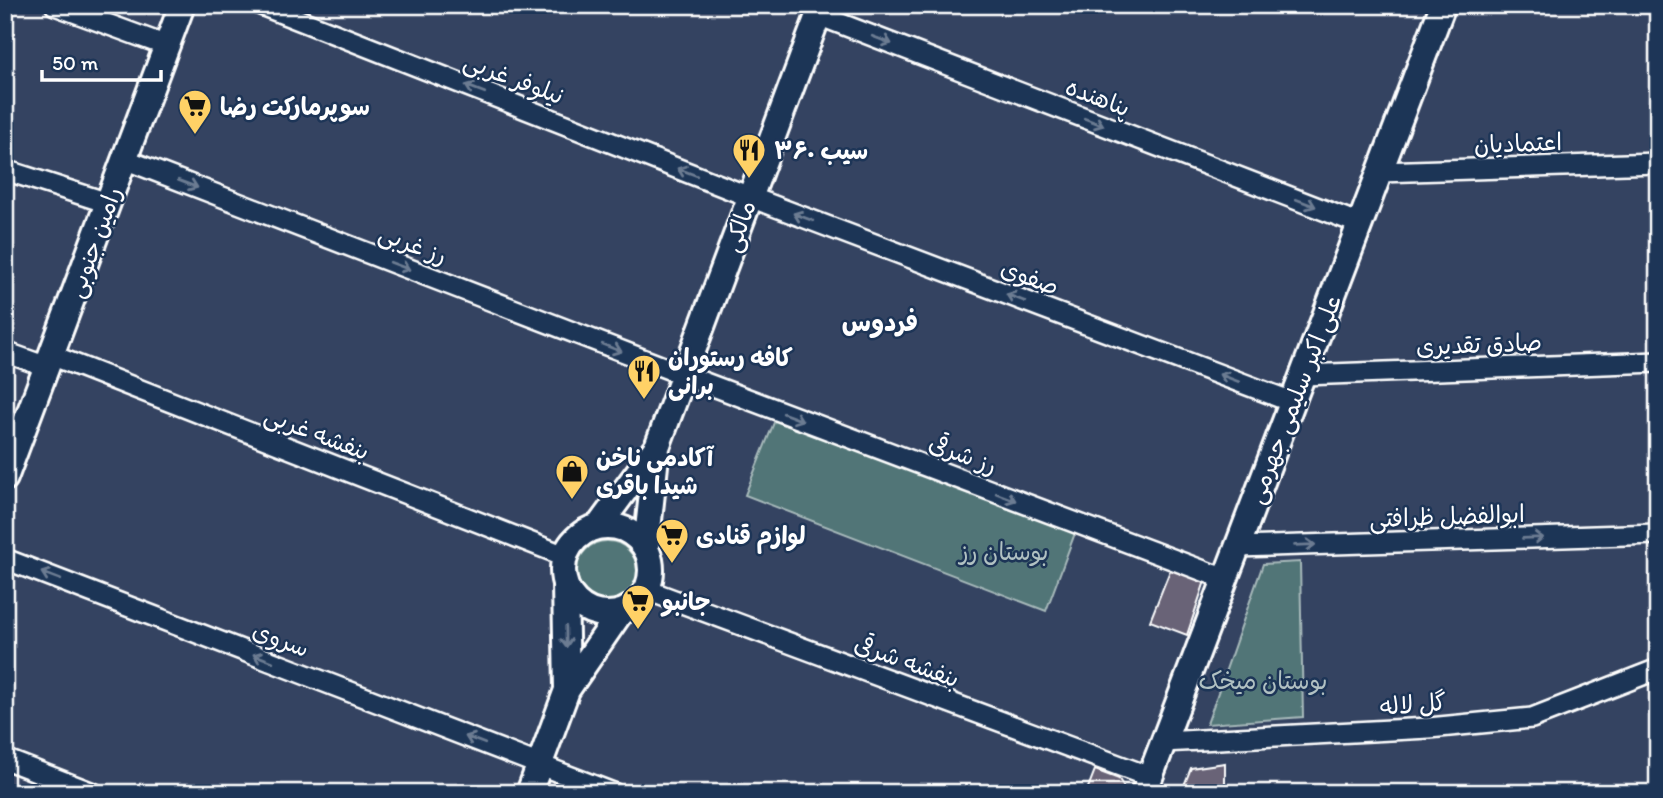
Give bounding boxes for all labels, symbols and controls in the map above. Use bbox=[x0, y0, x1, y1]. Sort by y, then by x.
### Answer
one-way arrow bbox=[870, 35, 892, 47]
scale bar bbox=[42, 38, 161, 82]
street label: نیلوفر غربی bbox=[459, 46, 568, 112]
text: 50 m bbox=[52, 50, 99, 75]
street label: پناهنده bbox=[1061, 71, 1134, 123]
one-way arrow bbox=[464, 82, 486, 95]
supermarket icon: سوپرمارکت رضا bbox=[176, 87, 214, 136]
place label: سوپرمارکت رضا bbox=[220, 92, 370, 122]
one-way arrow bbox=[1082, 116, 1104, 129]
street label: اعتمادیان bbox=[1473, 127, 1563, 159]
restaurant icon: سیب ۳۶۰ bbox=[730, 131, 768, 180]
place label: سیب ۳۶۰ bbox=[774, 136, 868, 165]
one-way arrow bbox=[676, 165, 698, 178]
one-way arrow bbox=[177, 178, 199, 191]
street label: رامین جنوبی bbox=[60, 182, 129, 302]
street label: مالکی bbox=[716, 196, 763, 256]
one-way arrow bbox=[1295, 198, 1317, 211]
one-way arrow bbox=[793, 210, 815, 222]
street label: رز غربی bbox=[374, 218, 451, 271]
street label: صفوی bbox=[996, 253, 1063, 302]
one-way arrow bbox=[389, 260, 411, 273]
one-way arrow bbox=[1005, 290, 1027, 303]
street label: علی اکبر سلیمی جهرمی bbox=[1241, 290, 1348, 508]
district label: فردوس bbox=[842, 306, 918, 338]
street label: صادق تقدیری bbox=[1415, 327, 1543, 361]
one-way arrow bbox=[601, 343, 623, 355]
place label: كافه رستوران برانى bbox=[668, 343, 793, 401]
restaurant icon: كافه رستوران برانى bbox=[625, 352, 663, 401]
one-way arrow bbox=[1218, 371, 1240, 383]
street label: بنفشه غربی bbox=[260, 400, 373, 467]
one-way arrow bbox=[782, 411, 804, 424]
street label: رز شرقی bbox=[925, 428, 1001, 480]
place label: آکادمی ناخن شیدا باقری bbox=[596, 443, 715, 500]
shop icon: آکادمی ناخن شیدا باقری bbox=[553, 452, 591, 501]
one-way arrow bbox=[995, 492, 1017, 504]
street label: ابوالفضل ظرافتی bbox=[1369, 499, 1525, 534]
supermarket icon: لوازم قنادی bbox=[653, 516, 691, 565]
place label: لوازم قنادی bbox=[696, 521, 806, 554]
one-way arrow bbox=[1521, 531, 1544, 544]
park label: بوستان رز bbox=[957, 537, 1049, 567]
one-way arrow bbox=[1294, 539, 1317, 552]
one-way arrow bbox=[40, 569, 62, 582]
supermarket icon: جانبو bbox=[619, 582, 657, 631]
place label: جانبو bbox=[660, 587, 711, 617]
street label: سروی bbox=[248, 615, 313, 664]
one-way arrow bbox=[559, 625, 573, 648]
street label: بنفشه شرقی bbox=[850, 629, 964, 693]
one-way arrow bbox=[253, 651, 275, 664]
park label: بوستان میخک bbox=[1198, 666, 1328, 696]
street label: گل لاله bbox=[1379, 687, 1447, 721]
one-way arrow bbox=[465, 733, 487, 745]

